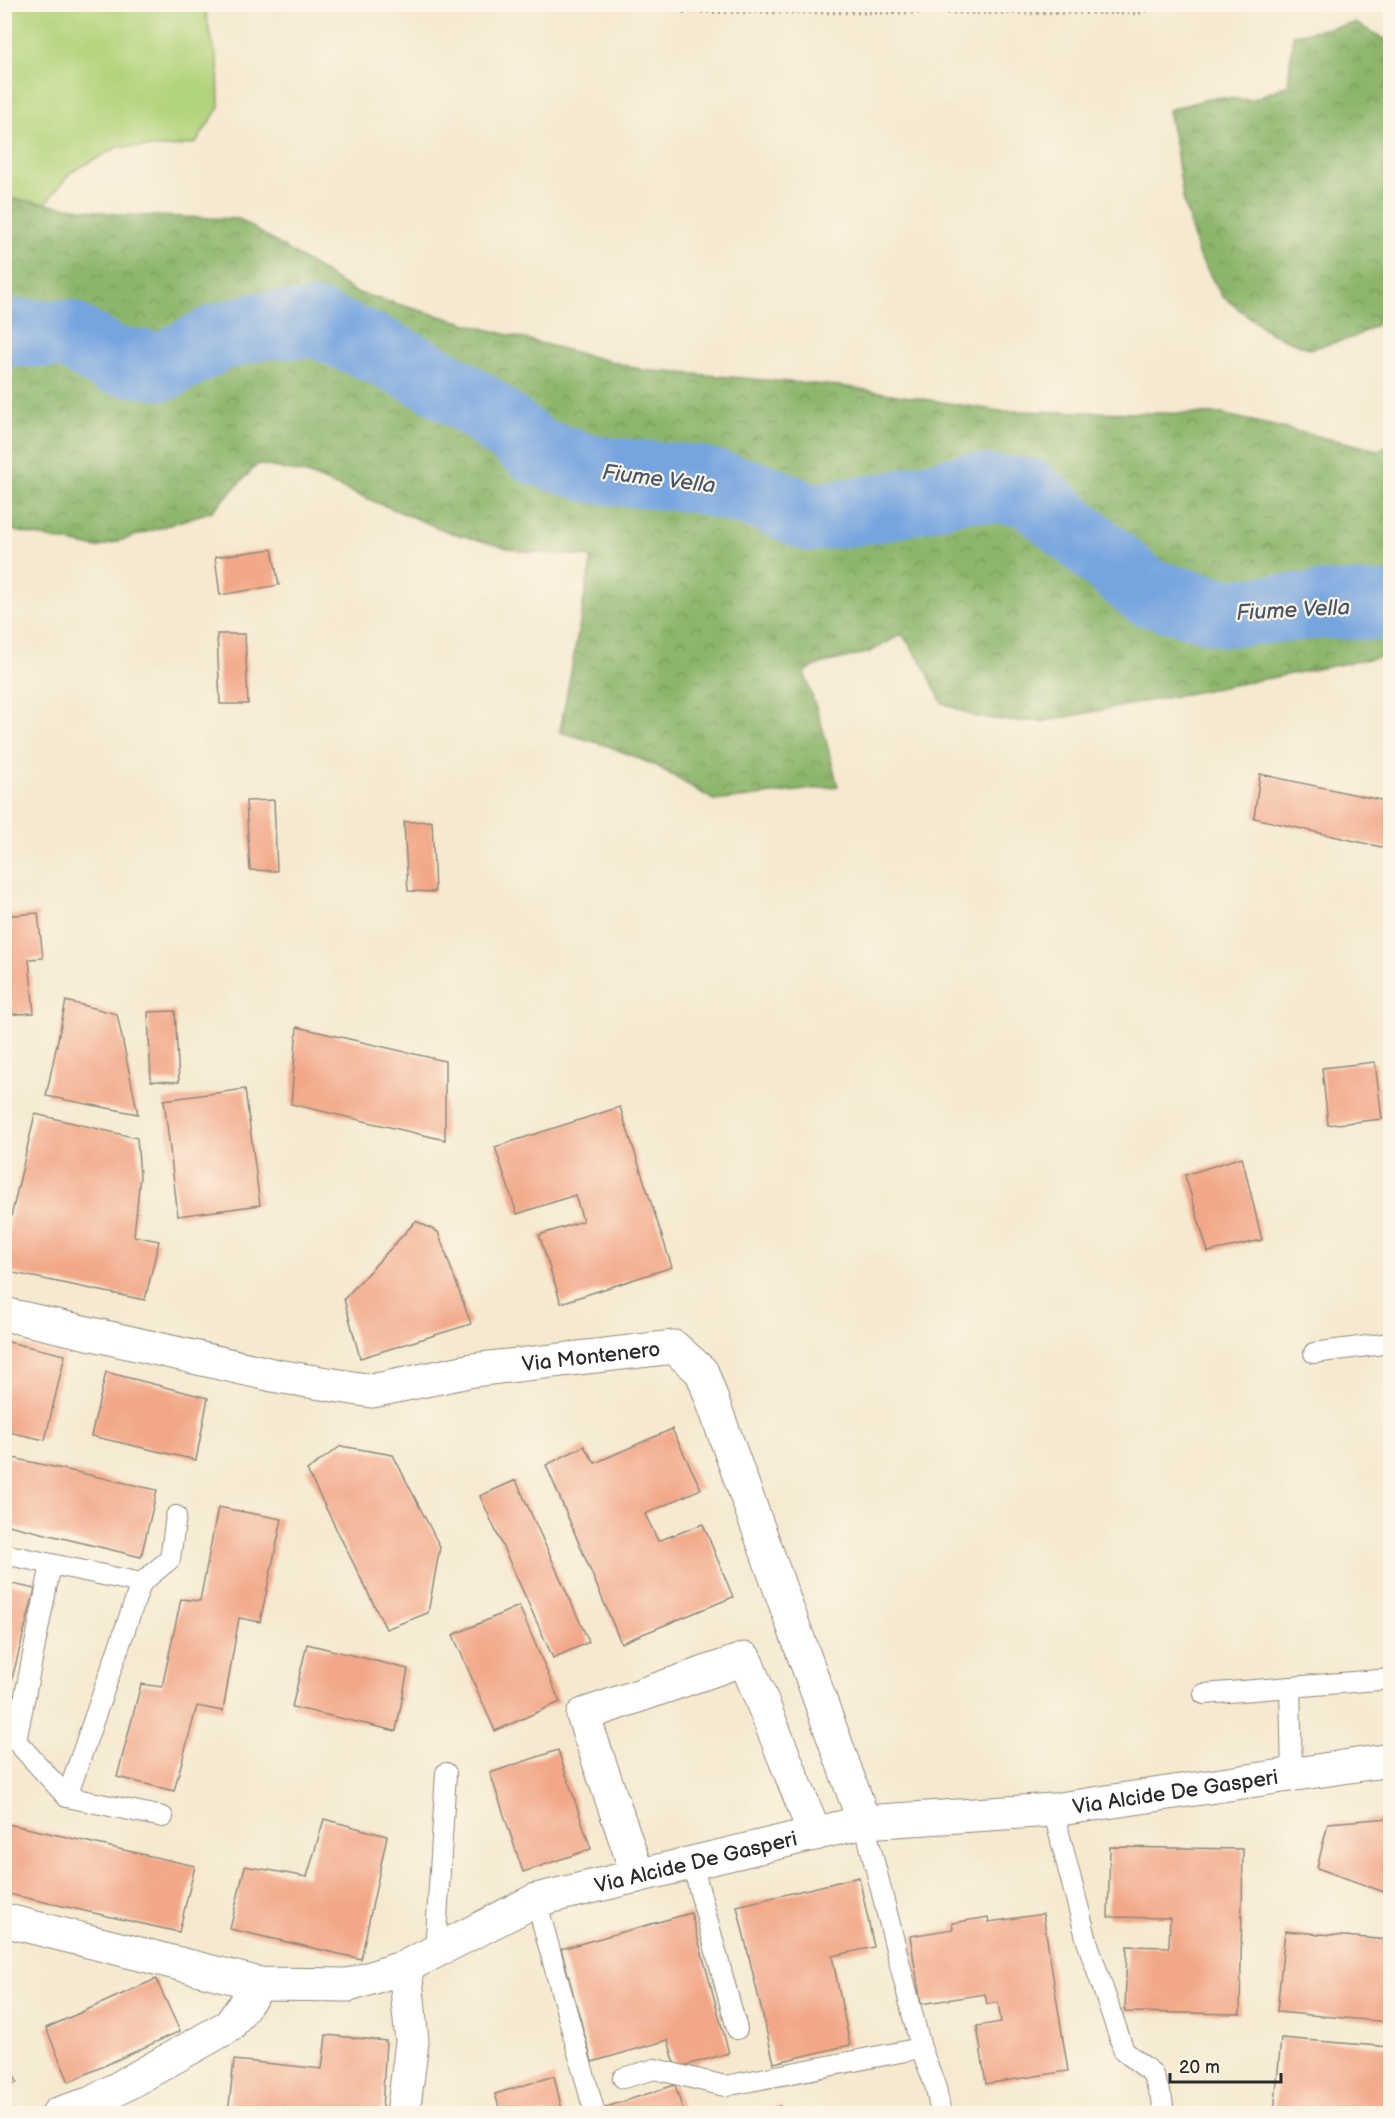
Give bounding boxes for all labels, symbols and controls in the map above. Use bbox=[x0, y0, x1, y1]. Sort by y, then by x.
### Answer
water label: Fiume Vella bbox=[601, 459, 717, 500]
water label: Fiume Vella bbox=[1235, 594, 1351, 627]
street label: Via Montenero bbox=[520, 1337, 662, 1377]
street label: Via Alcide De Gasperi bbox=[1071, 1765, 1280, 1820]
street label: Via Alcide De Gasperi bbox=[592, 1826, 800, 1899]
scale bar bbox=[1170, 2046, 1281, 2084]
text: 20 m bbox=[1179, 2057, 1220, 2078]

